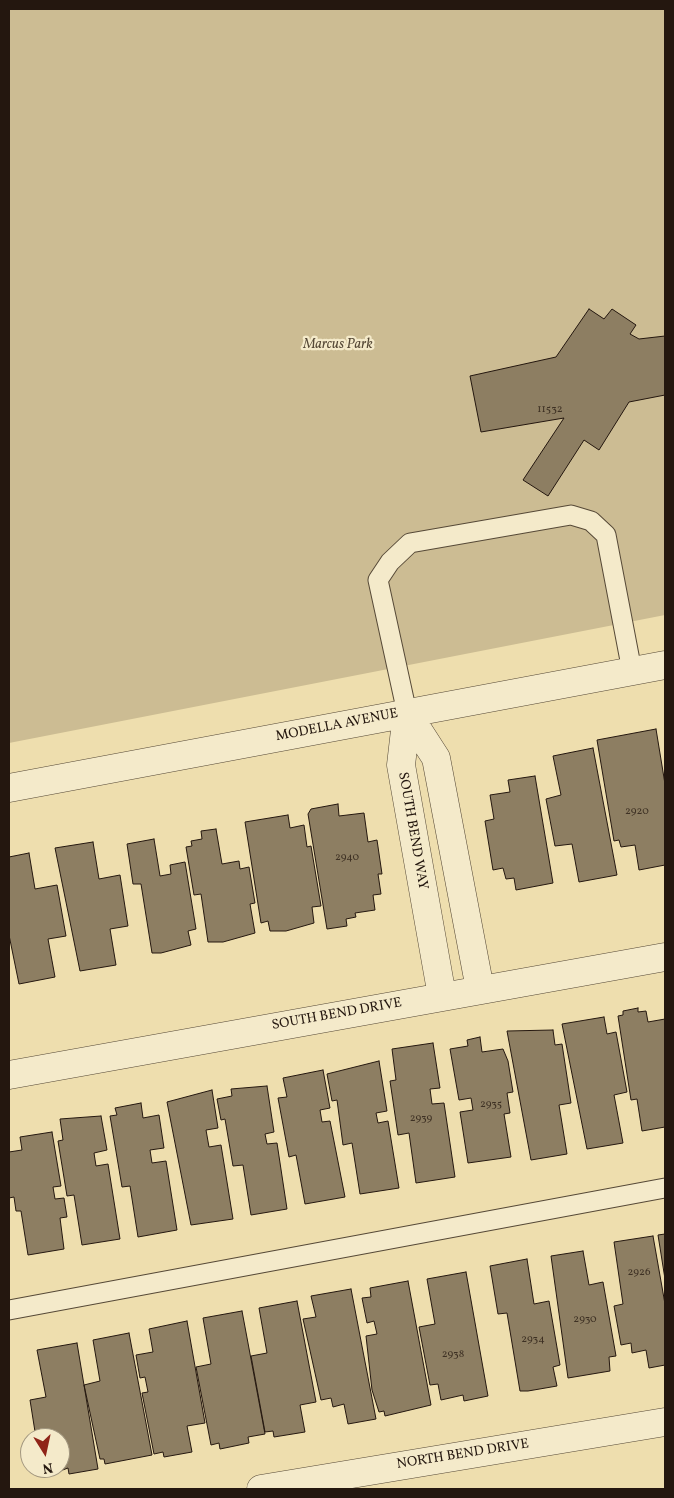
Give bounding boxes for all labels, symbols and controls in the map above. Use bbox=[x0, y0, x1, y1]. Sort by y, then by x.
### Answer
park label: Marcus Park bbox=[303, 337, 373, 353]
house number: 11532 bbox=[537, 403, 563, 417]
street label: MODELLA AVENUE bbox=[274, 706, 400, 746]
street label: SOUTH BEND WAY bbox=[393, 771, 431, 891]
house number: 2920 bbox=[625, 805, 649, 819]
house number: 2940 bbox=[335, 851, 359, 865]
street label: SOUTH BEND DRIVE bbox=[271, 995, 403, 1035]
house number: 2935 bbox=[480, 1098, 502, 1112]
house number: 2939 bbox=[410, 1112, 432, 1126]
house number: 2926 bbox=[628, 1266, 650, 1280]
house number: 2930 bbox=[573, 1313, 597, 1327]
house number: 2934 bbox=[521, 1333, 545, 1347]
house number: 2938 bbox=[442, 1348, 464, 1362]
north arrow bbox=[20, 1428, 70, 1478]
street label: NORTH BEND DRIVE bbox=[396, 1436, 530, 1474]
text: N bbox=[41, 1457, 54, 1478]

